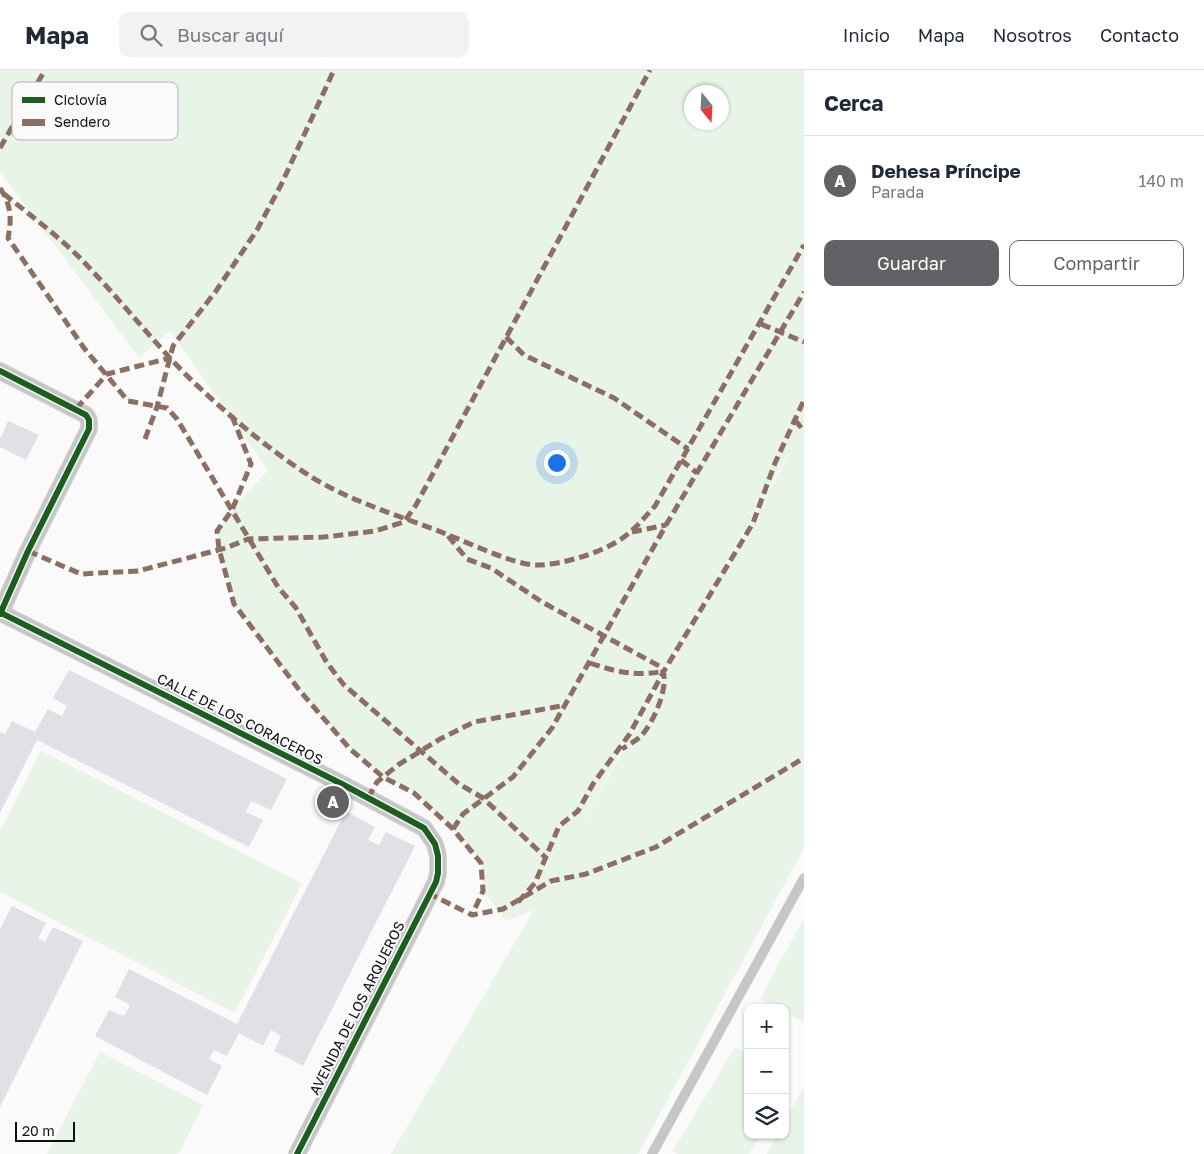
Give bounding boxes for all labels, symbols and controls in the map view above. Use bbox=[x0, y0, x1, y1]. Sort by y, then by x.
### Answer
search box bbox=[119, 12, 469, 57]
text: Mapa bbox=[25, 20, 89, 49]
icon: search bbox=[137, 21, 165, 49]
text: Buscar aquí bbox=[177, 23, 284, 46]
text: Inicio bbox=[843, 24, 890, 46]
text: Mapa bbox=[918, 24, 965, 46]
text: Nosotros bbox=[993, 24, 1072, 46]
text: Contacto bbox=[1100, 24, 1179, 46]
legend bbox=[12, 82, 178, 140]
north arrow bbox=[684, 85, 729, 130]
text: Cerca bbox=[824, 90, 883, 116]
text: Ciclovía bbox=[54, 91, 107, 108]
text: Sendero bbox=[54, 113, 110, 130]
text: Dehesa Príncipe bbox=[871, 159, 1021, 182]
text: A bbox=[834, 171, 846, 191]
text: 140 m bbox=[1138, 171, 1184, 191]
text: Parada bbox=[871, 182, 924, 202]
button: Guardar bbox=[824, 240, 999, 286]
button: Compartir bbox=[1009, 240, 1184, 286]
your location bbox=[544, 450, 570, 476]
street label: CALLE DE LOS CORACEROS bbox=[154, 669, 326, 768]
pin: A bbox=[317, 783, 349, 821]
street label: AVENIDA DE LOS ARQUEROS bbox=[305, 918, 408, 1097]
map controls bbox=[744, 1004, 789, 1139]
button: + bbox=[744, 1004, 789, 1049]
button: − bbox=[744, 1049, 789, 1094]
button: layers bbox=[744, 1094, 789, 1139]
scale bar bbox=[15, 1119, 75, 1142]
text: 20 m bbox=[22, 1122, 55, 1139]

